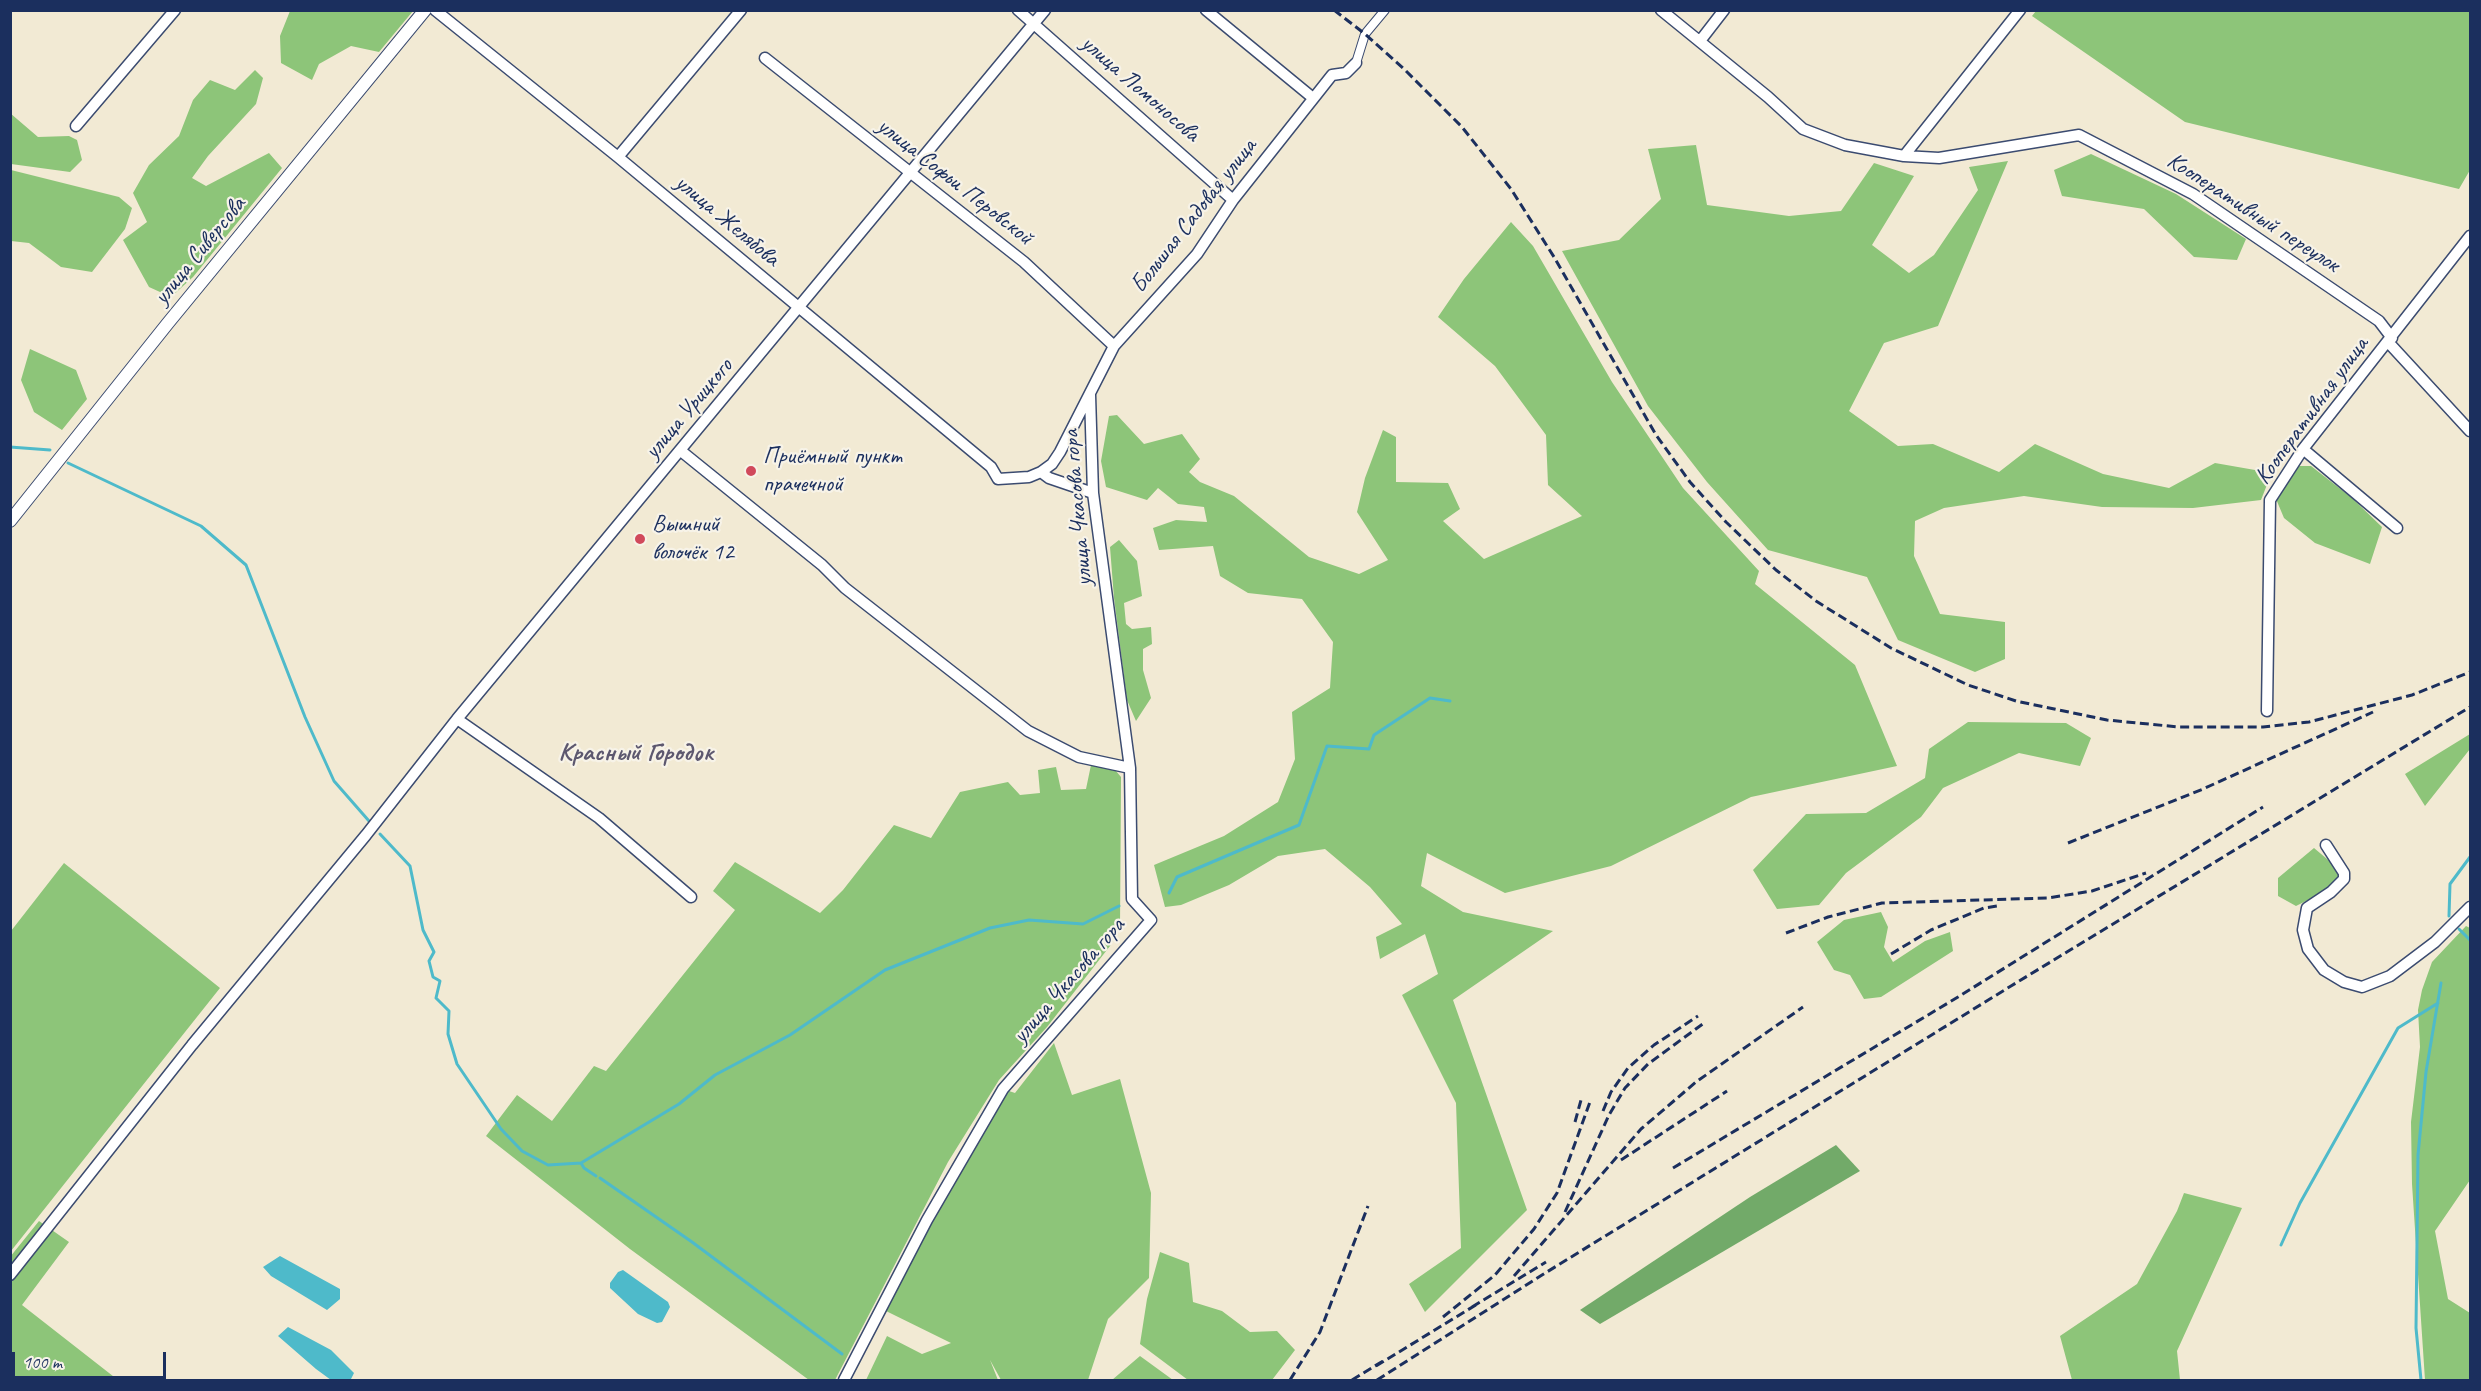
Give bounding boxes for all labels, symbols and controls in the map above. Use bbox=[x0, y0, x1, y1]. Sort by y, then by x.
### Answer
street label: улица Ломоносова bbox=[1075, 29, 1205, 149]
street label: улица Софьи Перовской bbox=[871, 112, 1039, 252]
street label: Большая Садовая улица bbox=[1125, 133, 1263, 299]
street label: Кооперативный переулок bbox=[2161, 147, 2345, 279]
street label: улица Желябова bbox=[669, 169, 785, 273]
street label: улица Сиверсова bbox=[148, 191, 252, 311]
street label: Кооперативная улица bbox=[2249, 332, 2375, 490]
street label: улица Урицкого bbox=[639, 353, 739, 465]
street label: улица Чкасова гора bbox=[1057, 428, 1099, 588]
place label: Приёмный пункт прачечной bbox=[763, 443, 901, 499]
marker: Приёмный пункт прачечной bbox=[744, 464, 758, 478]
place label: Вышний волочёк 12 bbox=[652, 511, 734, 567]
marker: Вышний волочёк 12 bbox=[633, 532, 647, 546]
district label: Красный Городок bbox=[558, 737, 714, 769]
street label: улица Чкасова гора bbox=[1007, 912, 1131, 1050]
scale bar bbox=[15, 1340, 170, 1378]
text: 100 m bbox=[23, 1351, 62, 1373]

